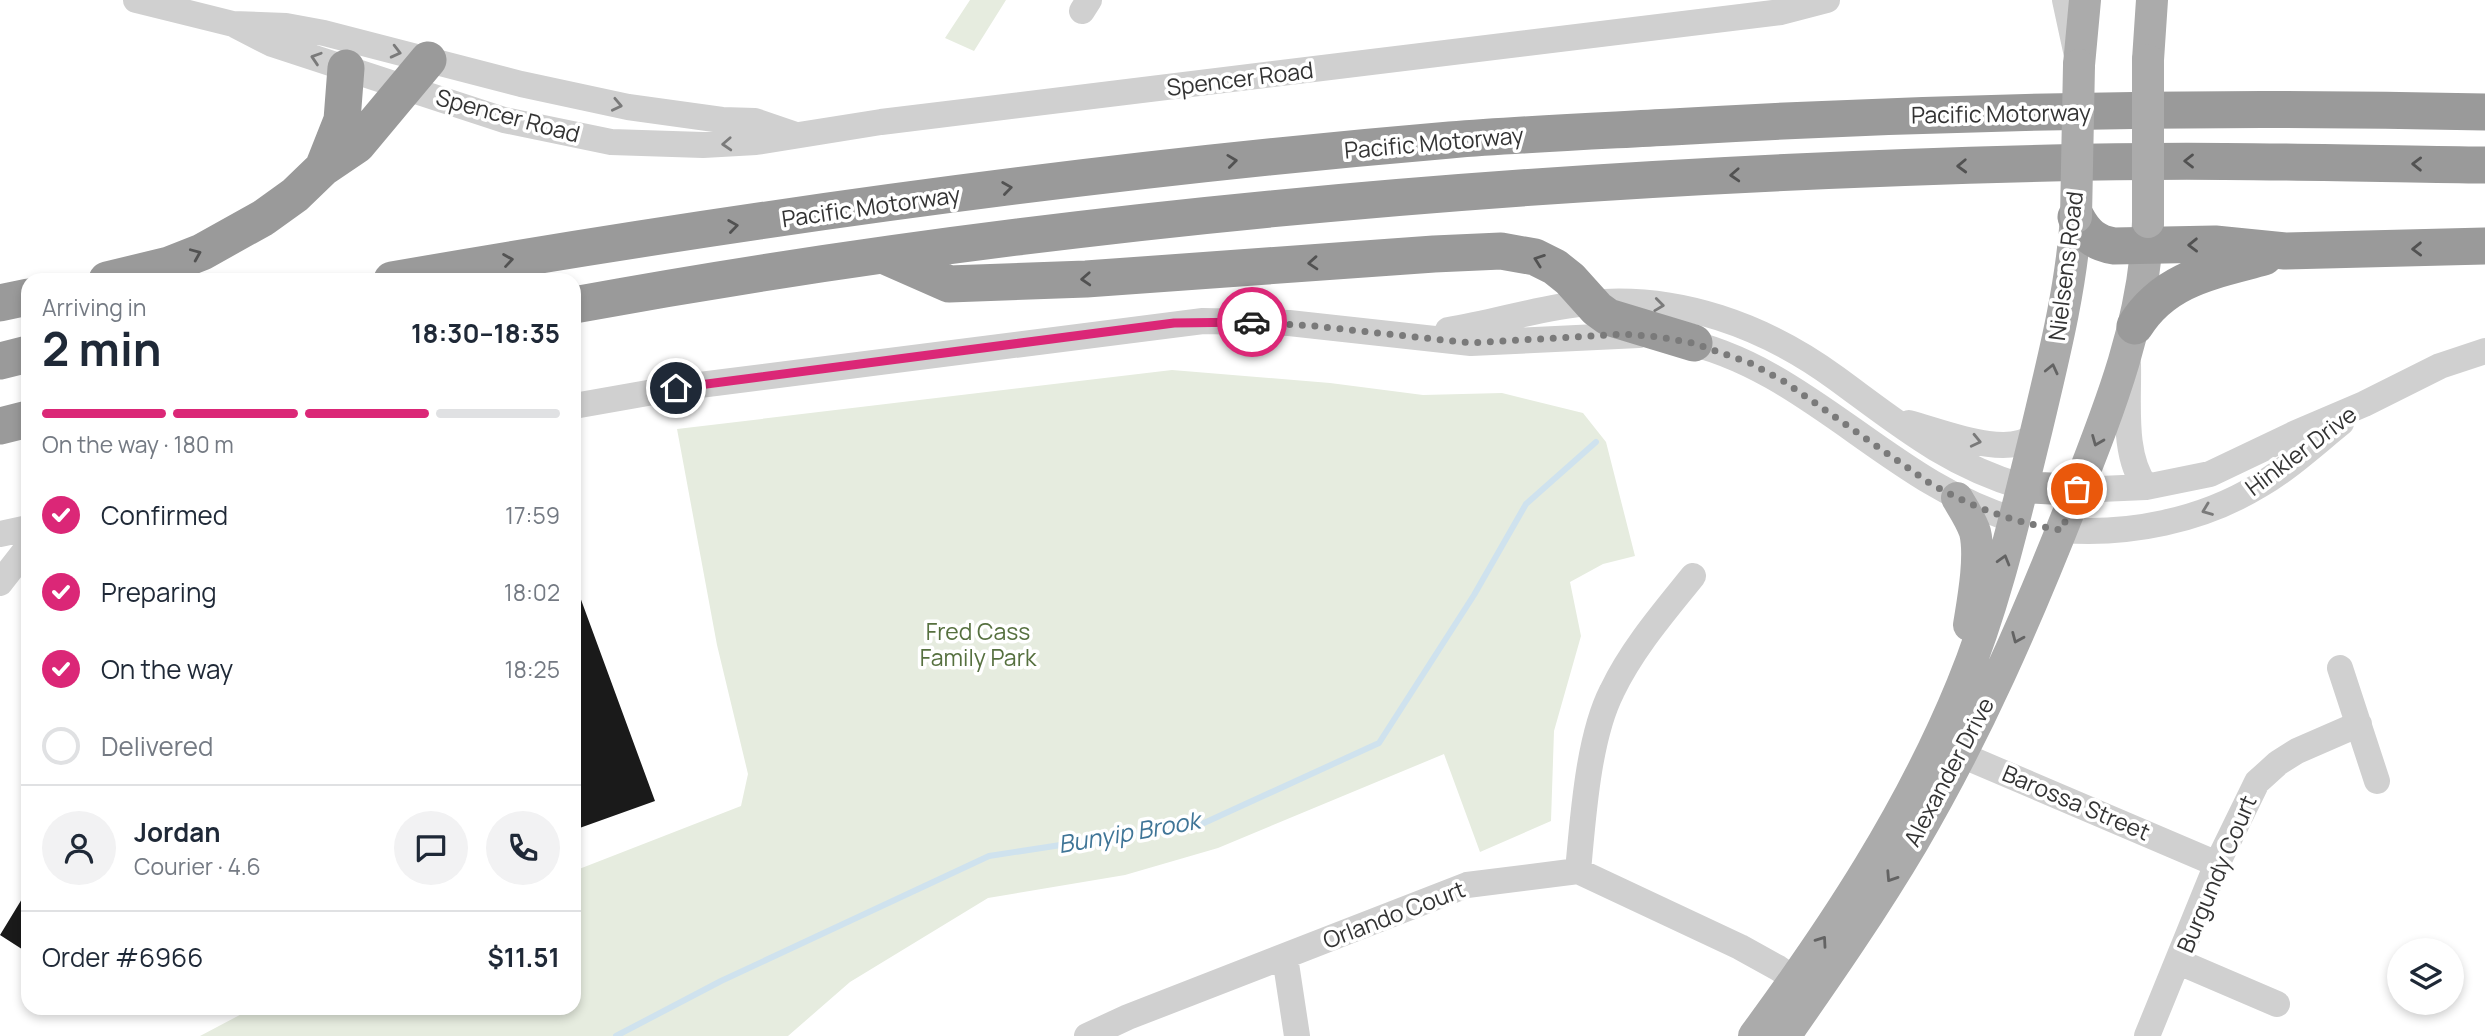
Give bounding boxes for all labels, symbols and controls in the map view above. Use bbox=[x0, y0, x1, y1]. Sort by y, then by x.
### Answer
one-way arrow bbox=[390, 44, 402, 58]
one-way arrow bbox=[310, 52, 322, 67]
street label: Spencer Road bbox=[1165, 53, 1315, 103]
street label: Spencer Road bbox=[433, 80, 584, 150]
street label: Pacific Motorway bbox=[1911, 95, 2091, 131]
one-way arrow bbox=[611, 96, 623, 111]
street label: Pacific Motorway bbox=[1343, 118, 1525, 166]
one-way arrow bbox=[722, 136, 733, 151]
one-way arrow bbox=[1227, 153, 1238, 168]
one-way arrow bbox=[2184, 153, 2194, 169]
one-way arrow bbox=[2411, 156, 2422, 172]
one-way arrow bbox=[1956, 159, 1967, 174]
one-way arrow bbox=[1729, 168, 1740, 183]
street label: Pacific Motorway bbox=[780, 178, 962, 234]
one-way arrow bbox=[1001, 180, 1012, 195]
street label: Nielsens Road bbox=[2040, 190, 2090, 342]
one-way arrow bbox=[727, 219, 739, 234]
one-way arrow bbox=[2187, 237, 2198, 252]
one-way arrow bbox=[2411, 241, 2422, 256]
one-way arrow bbox=[188, 248, 201, 262]
one-way arrow bbox=[502, 253, 514, 268]
one-way arrow bbox=[1534, 254, 1546, 268]
one-way arrow bbox=[1307, 255, 1318, 270]
one-way arrow bbox=[1081, 271, 1092, 286]
courier bbox=[1217, 287, 1287, 357]
text: Arriving in bbox=[42, 291, 147, 323]
one-way arrow bbox=[1653, 298, 1665, 313]
icon: car bbox=[1233, 303, 1271, 341]
text: 18:30–18:35 bbox=[411, 315, 560, 351]
text: 2 min bbox=[42, 317, 162, 380]
pin bbox=[646, 358, 706, 418]
one-way arrow bbox=[2043, 363, 2058, 375]
icon: home bbox=[657, 369, 695, 407]
street label: Hinkler Drive bbox=[2238, 398, 2363, 503]
text: On the way · 180 m bbox=[42, 428, 234, 460]
one-way arrow bbox=[1970, 433, 1982, 447]
one-way arrow bbox=[2092, 435, 2106, 447]
pin bbox=[2047, 459, 2107, 519]
icon: bag bbox=[2058, 470, 2096, 508]
icon: check bbox=[42, 496, 80, 534]
text: Confirmed bbox=[101, 497, 228, 533]
text: 17:59 bbox=[505, 499, 560, 531]
one-way arrow bbox=[2202, 502, 2214, 516]
one-way arrow bbox=[1996, 555, 2010, 567]
icon: check bbox=[42, 573, 80, 611]
text: Preparing bbox=[101, 574, 217, 610]
text: 18:02 bbox=[504, 576, 560, 608]
park label: Fred Cass Family Park bbox=[920, 615, 1037, 673]
one-way arrow bbox=[2011, 631, 2025, 643]
icon: check bbox=[42, 650, 80, 688]
text: On the way bbox=[101, 651, 233, 687]
text: 18:25 bbox=[504, 653, 560, 685]
street label: Alexander Drive bbox=[1895, 691, 2001, 852]
text: Delivered bbox=[101, 728, 213, 764]
street label: Barossa Street bbox=[1998, 757, 2155, 848]
street label: Burgundy Court bbox=[2169, 790, 2264, 957]
water label: Bunyip Brook bbox=[1055, 802, 1205, 860]
button: person bbox=[42, 811, 116, 885]
button: chat bbox=[394, 811, 468, 885]
button: phone bbox=[486, 811, 560, 885]
text: Jordan bbox=[134, 814, 220, 850]
text: Courier · 4.6 bbox=[134, 850, 261, 882]
one-way arrow bbox=[1886, 869, 1899, 882]
street label: Orlando Court bbox=[1318, 872, 1469, 956]
one-way arrow bbox=[1814, 936, 1826, 949]
map controls bbox=[2387, 938, 2464, 1015]
button: layers bbox=[2387, 938, 2464, 1015]
text: Order #6966 bbox=[42, 939, 203, 975]
text: $11.51 bbox=[487, 939, 560, 975]

